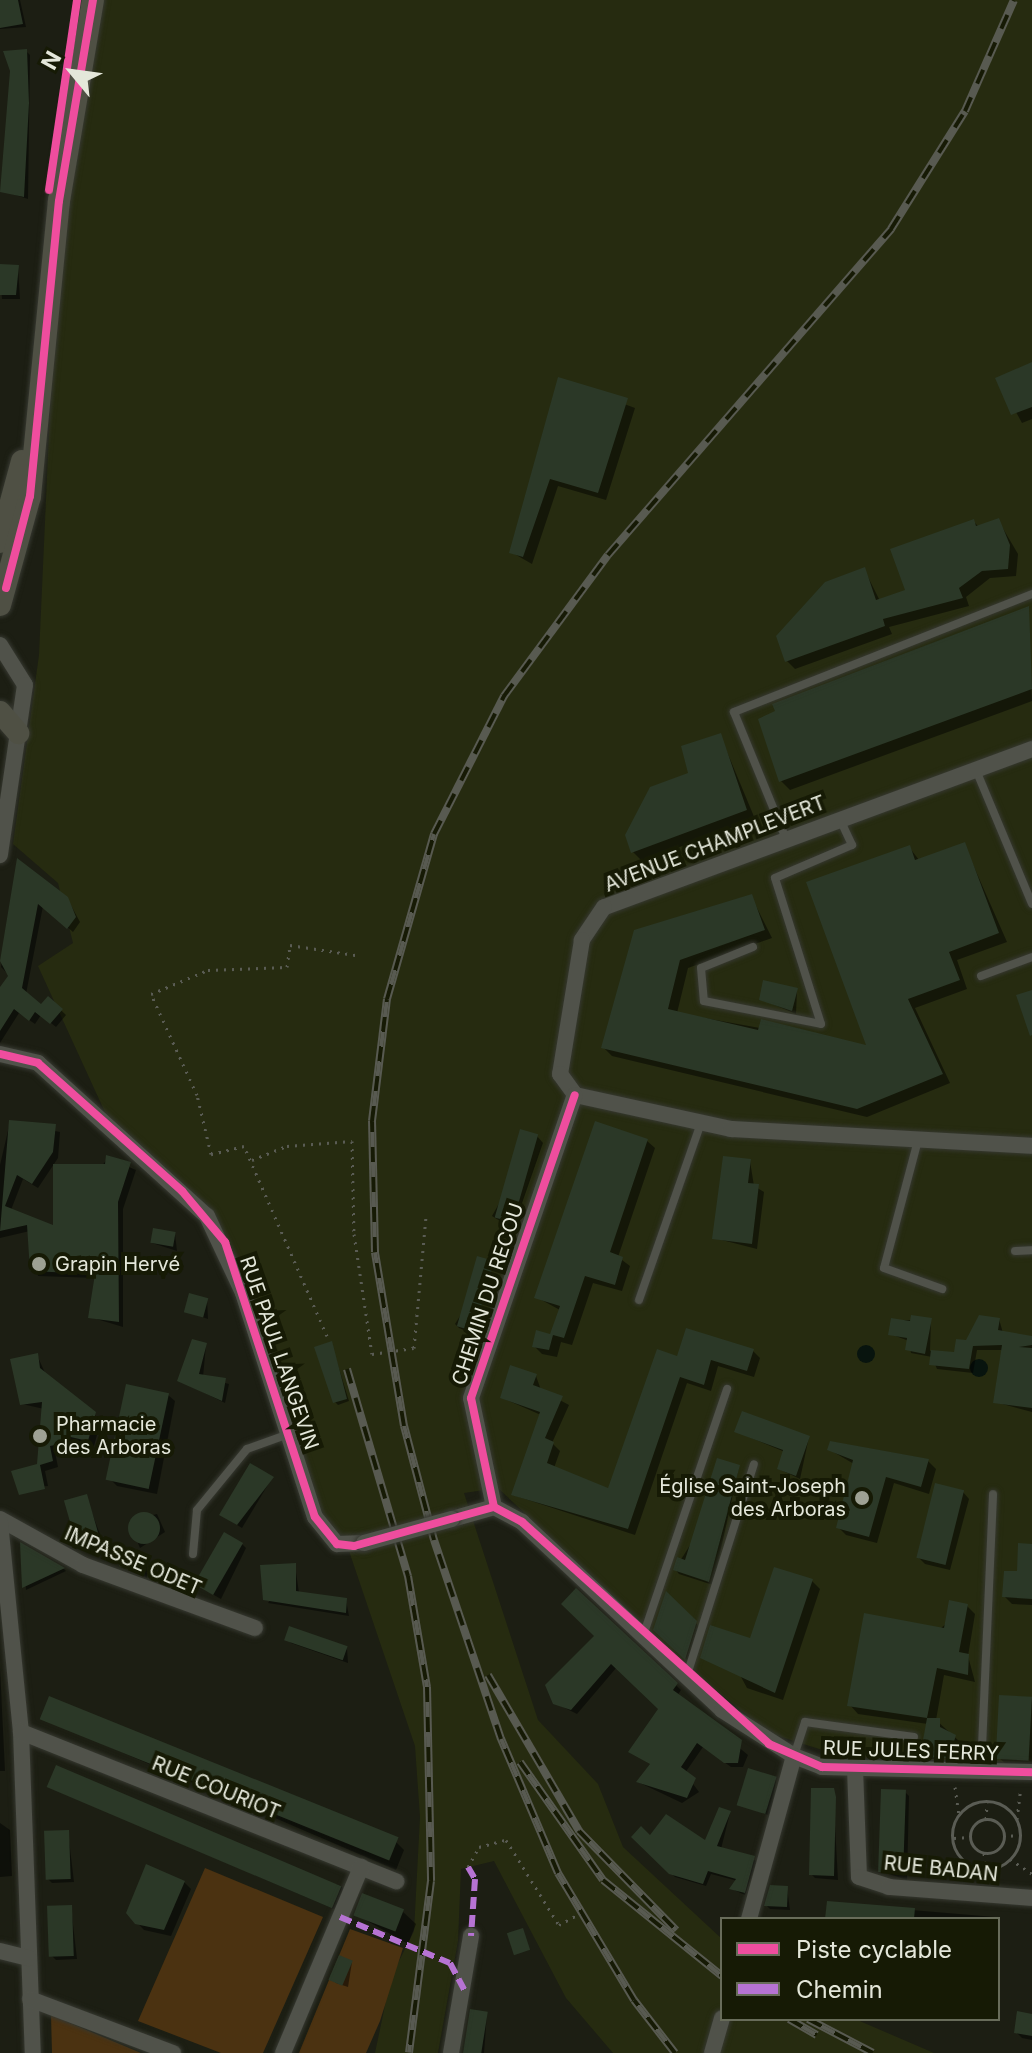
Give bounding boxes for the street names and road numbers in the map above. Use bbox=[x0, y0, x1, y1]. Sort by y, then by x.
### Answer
street label: AVENUE CHAMPLEVERT bbox=[601, 791, 829, 897]
street label: CHEMIN DU RECOU bbox=[447, 1200, 529, 1388]
street label: RUE PAUL LANGEVIN bbox=[235, 1253, 323, 1453]
street label: IMPASSE ODET bbox=[61, 1521, 205, 1601]
street label: RUE JULES FERRY bbox=[823, 1736, 999, 1766]
street label: RUE COURIOT bbox=[148, 1751, 284, 1825]
street label: RUE BADAN bbox=[883, 1851, 999, 1887]

